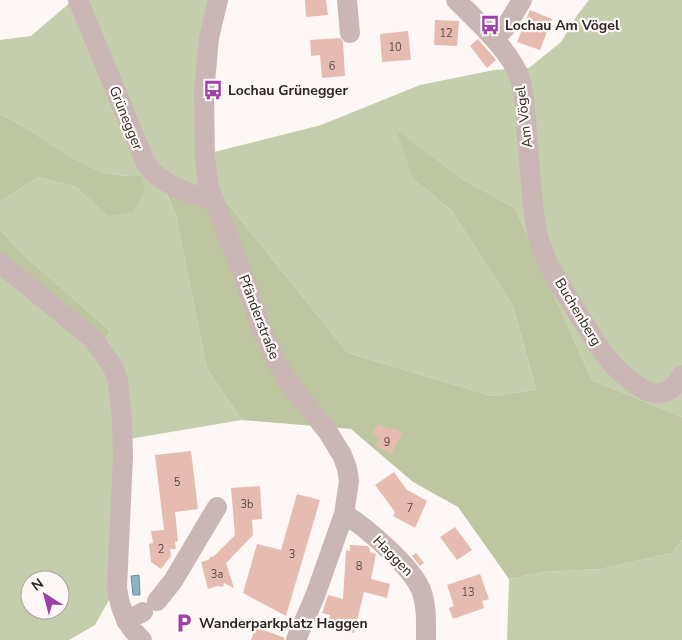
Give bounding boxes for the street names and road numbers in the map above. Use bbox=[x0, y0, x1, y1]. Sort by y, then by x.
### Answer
street label: Grünegger bbox=[105, 83, 147, 153]
street label: Am Vögel bbox=[511, 84, 537, 149]
street label: Pfänderstraße bbox=[234, 272, 284, 362]
street label: Buchenberg bbox=[550, 275, 606, 349]
street label: Haggen bbox=[369, 532, 417, 580]

